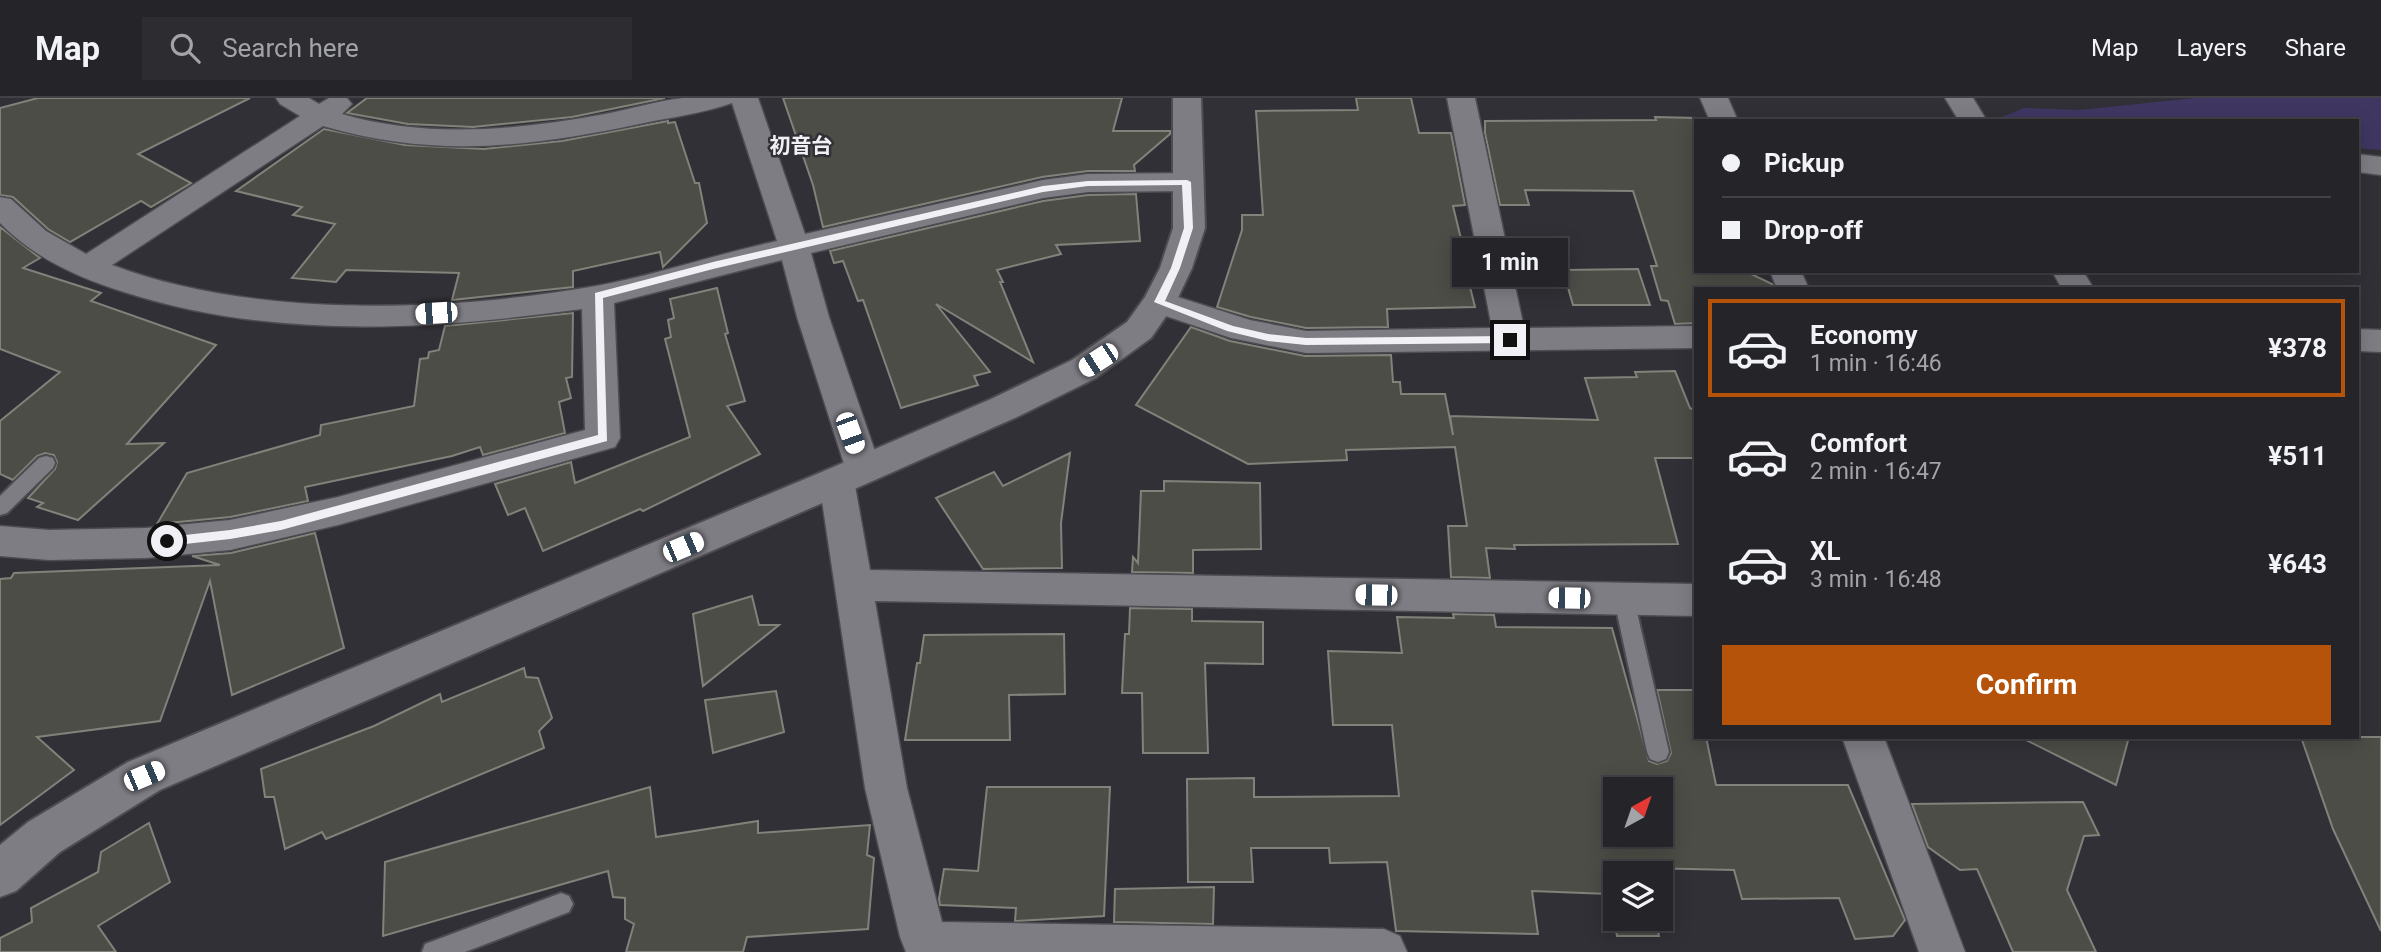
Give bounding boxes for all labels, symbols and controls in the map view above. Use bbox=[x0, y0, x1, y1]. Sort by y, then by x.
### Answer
search box bbox=[142, 17, 632, 80]
text: Map bbox=[35, 29, 100, 68]
icon: search bbox=[166, 29, 204, 67]
text: Search here bbox=[222, 33, 359, 63]
text: Map bbox=[2091, 34, 2139, 62]
text: Layers bbox=[2177, 34, 2247, 62]
text: Share bbox=[2285, 34, 2346, 62]
district label: 初音台 bbox=[770, 134, 833, 158]
text: Pickup bbox=[1764, 148, 1844, 178]
text: Drop-off bbox=[1764, 215, 1863, 245]
callout: 1 min bbox=[1452, 238, 1568, 288]
text: 1 min bbox=[1481, 249, 1539, 276]
car bbox=[415, 301, 458, 325]
icon: car bbox=[1726, 317, 1789, 380]
text: Economy bbox=[1810, 320, 1917, 350]
route end bbox=[1494, 324, 1526, 356]
text: ¥378 bbox=[2268, 333, 2327, 363]
car bbox=[1075, 340, 1122, 380]
text: 1 min · 16:46 bbox=[1810, 350, 1942, 377]
car bbox=[833, 410, 868, 456]
icon: car bbox=[1726, 425, 1789, 488]
text: Comfort bbox=[1810, 428, 1907, 458]
text: ¥511 bbox=[2268, 441, 2327, 471]
text: 2 min · 16:47 bbox=[1810, 458, 1942, 485]
route start bbox=[151, 525, 183, 557]
car bbox=[660, 529, 707, 565]
icon: car bbox=[1726, 533, 1789, 596]
text: XL bbox=[1810, 536, 1841, 566]
text: ¥643 bbox=[2268, 549, 2327, 579]
text: 3 min · 16:48 bbox=[1810, 566, 1942, 593]
car bbox=[1355, 584, 1398, 606]
car bbox=[1548, 587, 1591, 609]
button: Confirm bbox=[1722, 645, 2331, 725]
car bbox=[121, 758, 168, 794]
north arrow bbox=[1603, 777, 1673, 847]
map controls bbox=[1603, 777, 1673, 931]
button: layers bbox=[1603, 861, 1673, 931]

